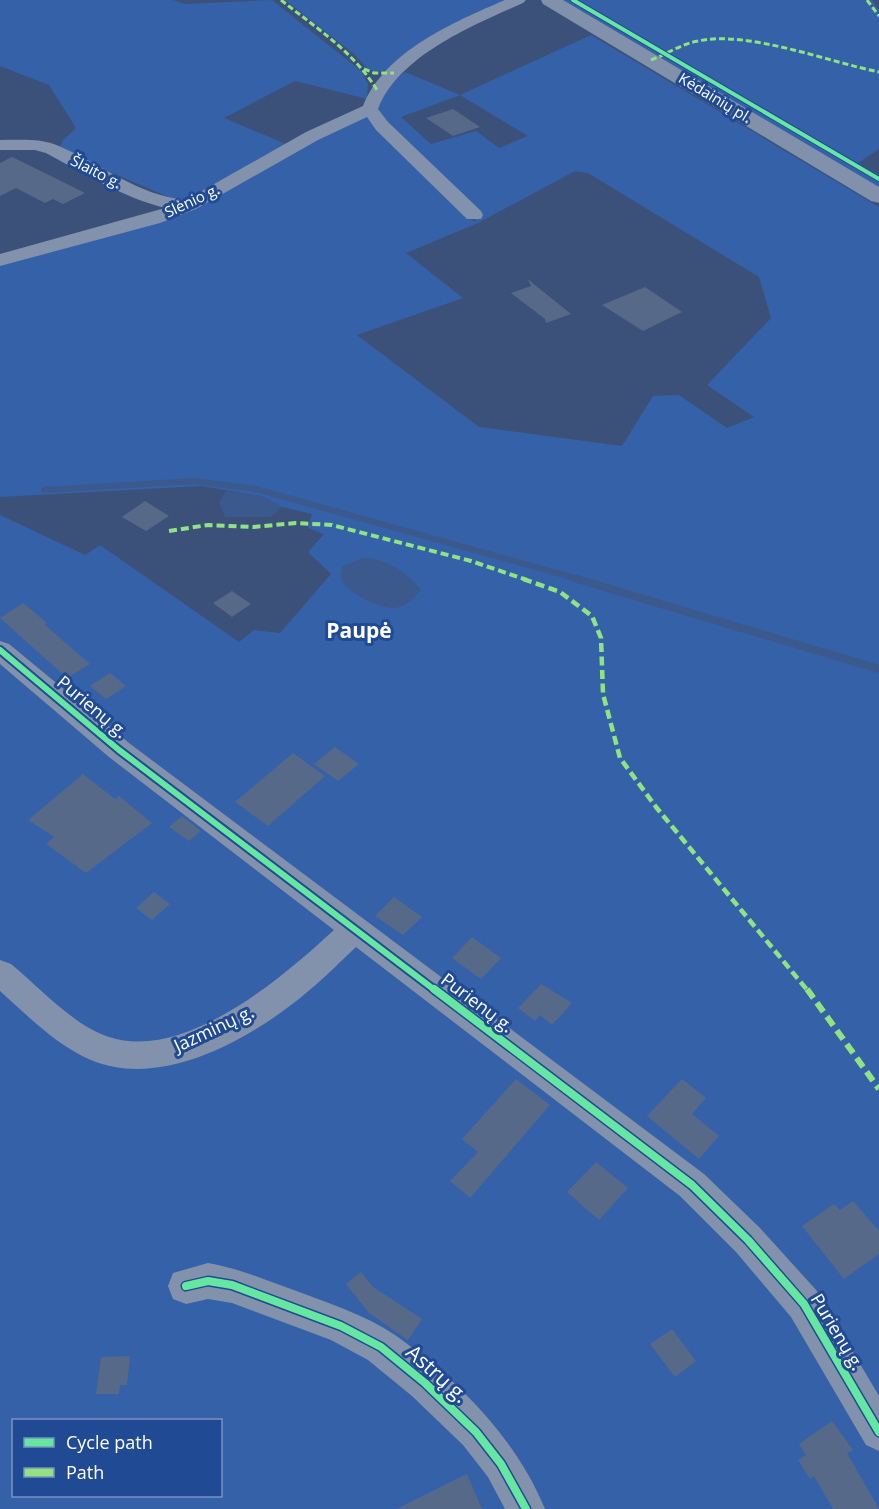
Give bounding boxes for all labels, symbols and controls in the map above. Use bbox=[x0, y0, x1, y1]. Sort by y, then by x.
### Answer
street label: Kėdainių pl. bbox=[675, 67, 756, 127]
street label: Šlaito g. bbox=[68, 150, 125, 192]
street label: Slėnio g. bbox=[161, 179, 222, 222]
district label: Paupė bbox=[326, 616, 392, 644]
street label: Purienų g. bbox=[52, 670, 133, 743]
street label: Purienų g. bbox=[436, 967, 519, 1037]
street label: Jazminų g. bbox=[168, 999, 258, 1058]
street label: Purienų g. bbox=[806, 1289, 870, 1374]
street label: Astrų g. bbox=[401, 1338, 475, 1409]
legend bbox=[12, 1419, 222, 1497]
text: Cycle path bbox=[66, 1430, 153, 1454]
text: Path bbox=[66, 1460, 104, 1484]

